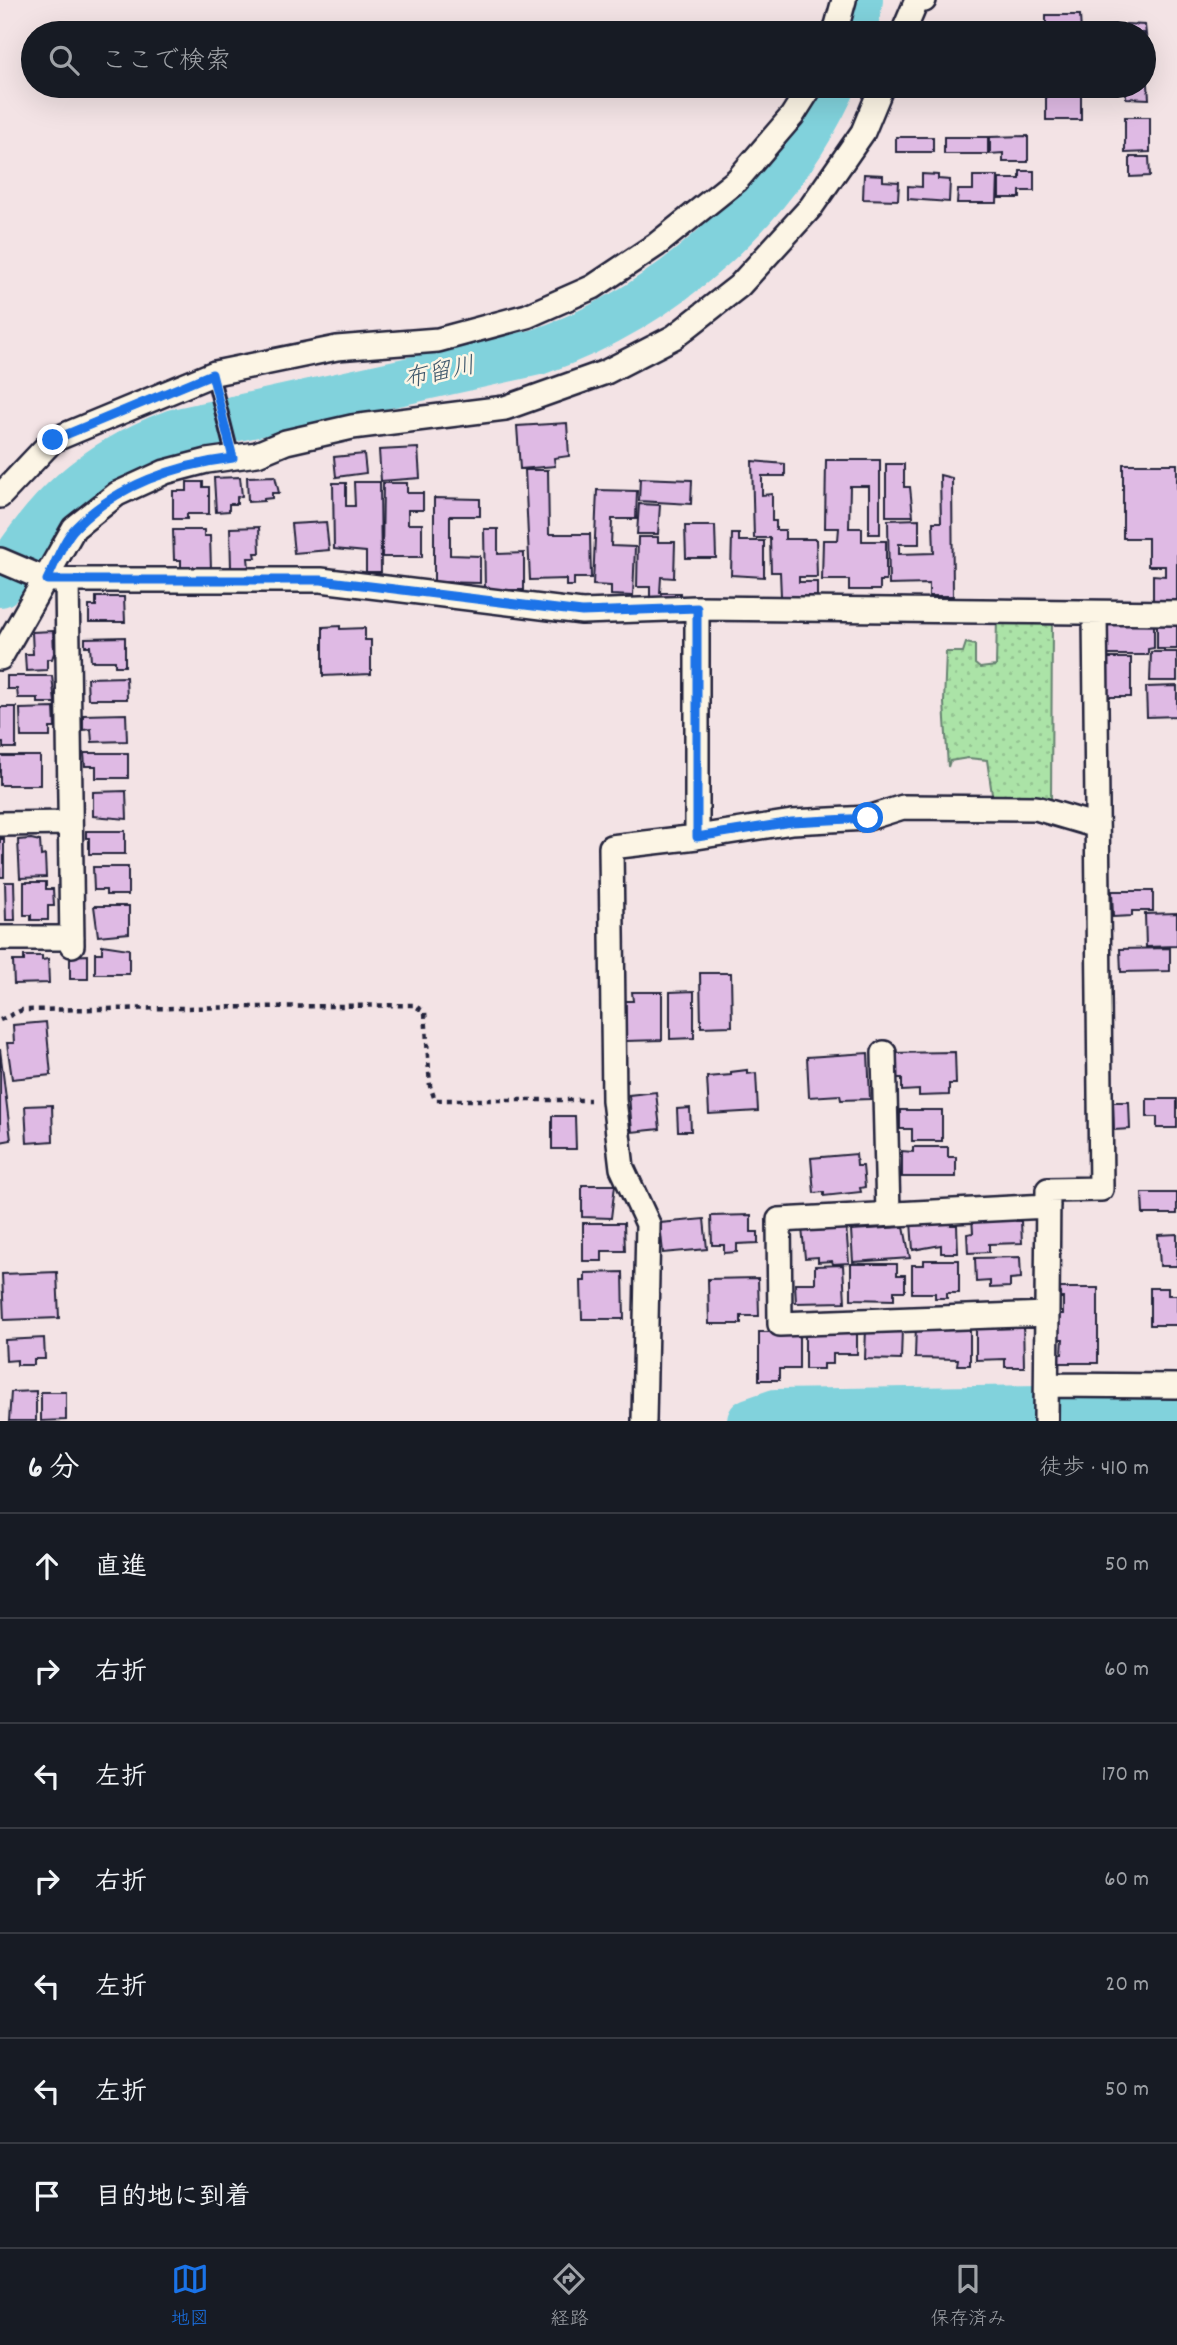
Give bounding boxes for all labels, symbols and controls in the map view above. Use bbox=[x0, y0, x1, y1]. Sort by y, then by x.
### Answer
search box bbox=[21, 21, 1156, 98]
icon: search bbox=[45, 41, 83, 79]
text: ここで検索 bbox=[101, 44, 231, 81]
water label: 布留川 bbox=[401, 350, 479, 398]
route end bbox=[37, 424, 68, 455]
route start bbox=[852, 802, 883, 833]
text: 6 分 bbox=[28, 1449, 80, 1492]
text: 徒歩 · 410 m bbox=[1039, 1453, 1149, 1486]
icon: ahead bbox=[28, 1547, 66, 1585]
text: 50 m bbox=[1105, 1549, 1149, 1582]
text: 直進 bbox=[95, 1550, 147, 1587]
icon: right bbox=[28, 1652, 66, 1690]
text: 60 m bbox=[1104, 1654, 1149, 1687]
text: 右折 bbox=[95, 1655, 147, 1692]
icon: left bbox=[28, 1757, 66, 1795]
text: 170 m bbox=[1102, 1759, 1149, 1792]
text: 左折 bbox=[95, 1760, 147, 1797]
icon: right bbox=[28, 1862, 66, 1900]
text: 60 m bbox=[1104, 1864, 1149, 1897]
text: 右折 bbox=[95, 1865, 147, 1902]
icon: left bbox=[28, 1967, 66, 2005]
text: 20 m bbox=[1105, 1969, 1149, 2002]
text: 左折 bbox=[95, 1970, 147, 2007]
icon: left bbox=[28, 2072, 66, 2110]
text: 50 m bbox=[1105, 2074, 1149, 2107]
text: 左折 bbox=[95, 2075, 147, 2112]
icon: arrive bbox=[28, 2177, 66, 2215]
text: 目的地に到着 bbox=[95, 2180, 251, 2217]
tab: 地図 bbox=[171, 2260, 209, 2334]
tab: 経路 bbox=[550, 2260, 588, 2334]
tab: 保存済み bbox=[930, 2260, 1006, 2334]

